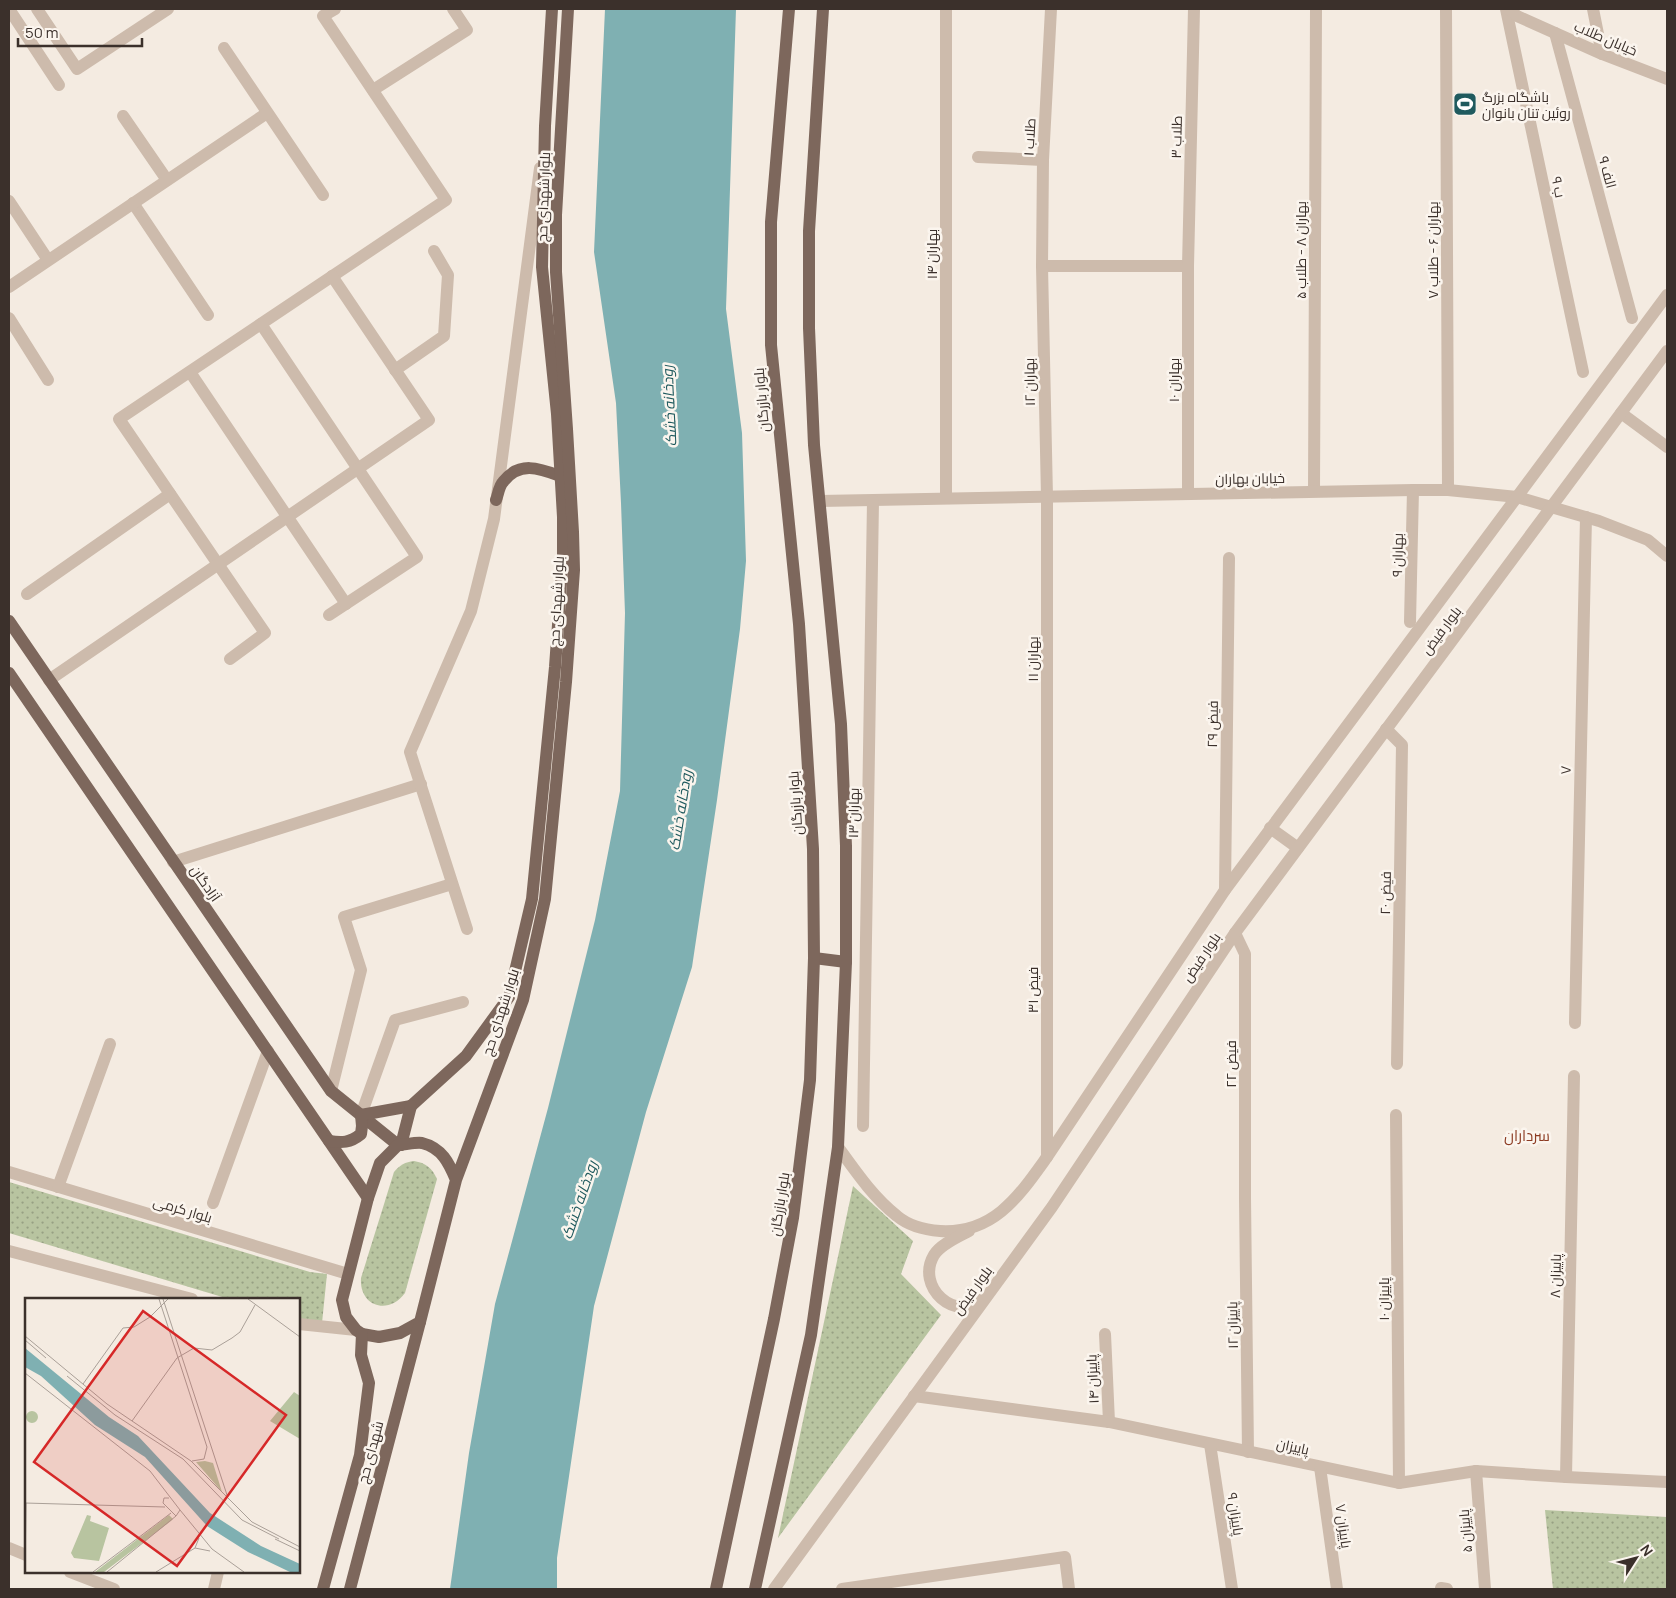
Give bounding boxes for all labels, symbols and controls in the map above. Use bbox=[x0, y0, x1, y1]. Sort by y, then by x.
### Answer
scale bar bbox=[18, 15, 141, 47]
street label: خیابان طلاب bbox=[1572, 16, 1640, 60]
text: 50 m bbox=[25, 22, 59, 43]
place label: باشگاه بزرگ روئین تنان بانوان bbox=[1482, 87, 1571, 122]
sports icon: باشگاه بزرگ روئین تنان بانوان bbox=[1452, 91, 1478, 117]
street label: طلاب ۳ bbox=[1166, 115, 1186, 159]
street label: طلاب ۱ bbox=[1019, 118, 1039, 156]
street label: بلوار شهدای حج bbox=[532, 152, 554, 242]
street label: ۹ الف bbox=[1595, 154, 1621, 190]
street label: ۹ ب bbox=[1548, 175, 1570, 199]
street label: بهاران ۸ - طلاب ۵ bbox=[1291, 201, 1310, 299]
street label: بهاران ۶ - طلاب ۷ bbox=[1423, 201, 1442, 299]
street label: بهاران ۱۴ bbox=[922, 229, 941, 279]
street label: بهاران ۱۲ bbox=[1019, 358, 1039, 406]
street label: بهاران ۱۰ bbox=[1164, 358, 1183, 402]
water label: رودخانه خشک bbox=[656, 364, 682, 447]
street label: بلوار بازرگان bbox=[749, 367, 773, 433]
street label: خیابان بهاران bbox=[1215, 468, 1285, 488]
street label: بهاران ۹ bbox=[1387, 533, 1407, 577]
street label: بلوار شهدای حج bbox=[544, 555, 568, 647]
street label: بلوار فیض bbox=[1417, 602, 1465, 658]
street label: بهاران ۱۱ bbox=[1023, 636, 1042, 682]
street label: فیض ۲۹ bbox=[1202, 700, 1222, 748]
street label: ۷ bbox=[1555, 765, 1575, 775]
water label: رودخانه خشک bbox=[663, 767, 697, 852]
street label: بلوار بازرگان bbox=[783, 770, 807, 836]
street label: بهاران ۱۳ bbox=[843, 788, 863, 838]
street label: آزادگان bbox=[186, 861, 226, 905]
street label: فیض ۲۰ bbox=[1375, 871, 1395, 915]
street label: بلوار فیض bbox=[1177, 928, 1225, 986]
street label: بلوار شهدای حج bbox=[477, 966, 523, 1058]
street label: فیض ۳۱ bbox=[1023, 967, 1042, 1013]
street label: فیض ۲۲ bbox=[1221, 1040, 1240, 1088]
district label: سرداران bbox=[1504, 1125, 1550, 1146]
water label: رودخانه خشک bbox=[556, 1157, 602, 1242]
street label: بلوار بازرگان bbox=[765, 1171, 793, 1237]
street label: بلوار کرمی bbox=[151, 1191, 215, 1227]
street label: پاییزان ۸ bbox=[1545, 1253, 1566, 1298]
street label: بلوار فیض bbox=[948, 1262, 996, 1318]
street label: پاییزان ۱۰ bbox=[1374, 1277, 1394, 1321]
inset map bbox=[25, 1298, 300, 1573]
street label: پاییزان ۱۲ bbox=[1222, 1301, 1243, 1349]
street label: پاییزان ۱۴ bbox=[1081, 1354, 1104, 1404]
street label: شهدای حج bbox=[353, 1419, 387, 1485]
street label: پاییزان bbox=[1275, 1433, 1311, 1460]
street label: پاییزان ۹ bbox=[1222, 1491, 1249, 1537]
street label: پاییزان ۷ bbox=[1331, 1503, 1357, 1550]
street label: پاییزان ۵ bbox=[1454, 1508, 1477, 1553]
north arrow bbox=[1611, 1533, 1661, 1583]
text: N bbox=[1636, 1540, 1658, 1560]

